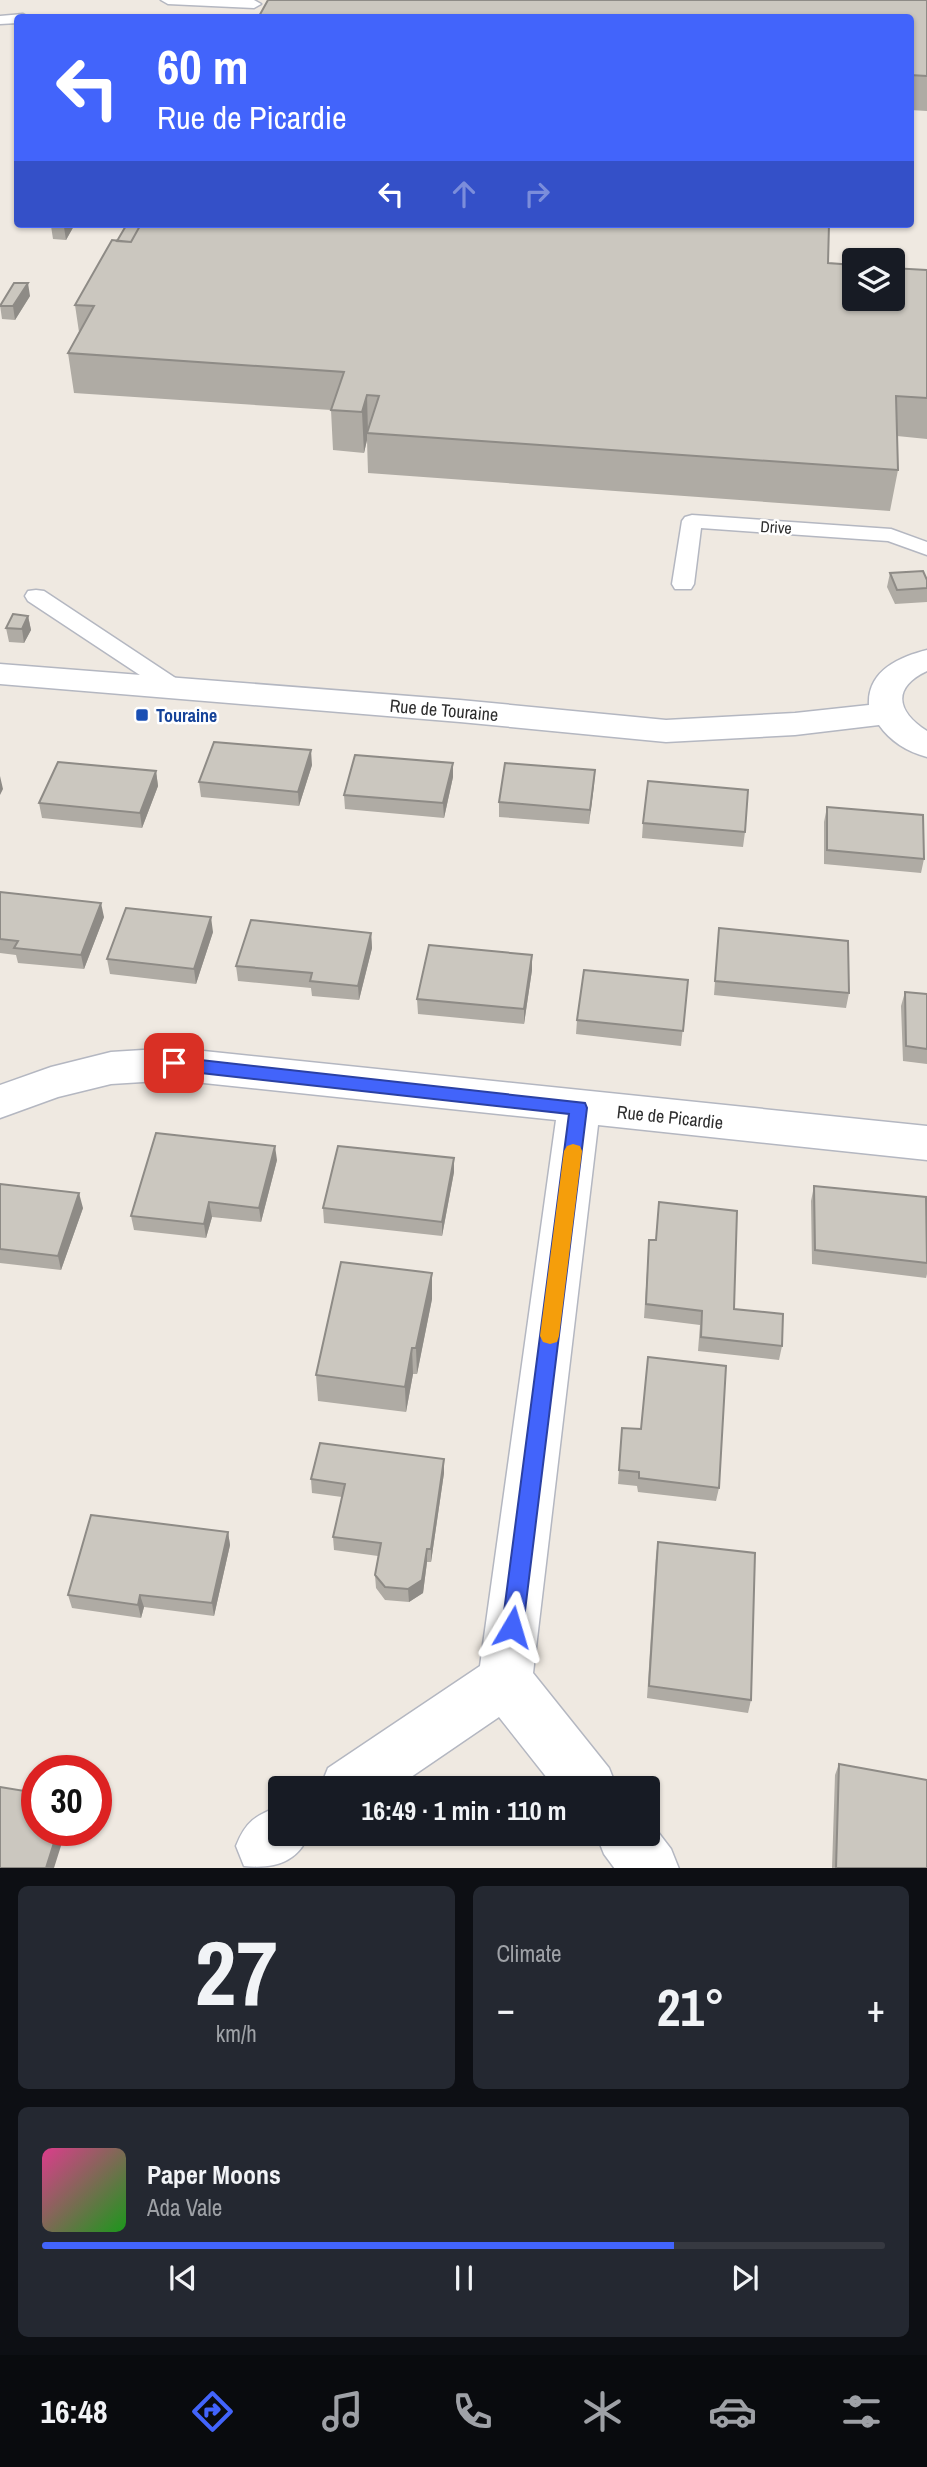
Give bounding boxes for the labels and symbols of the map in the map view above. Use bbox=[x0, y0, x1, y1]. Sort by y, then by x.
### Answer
street label: Drive bbox=[760, 515, 792, 539]
street label: Rue de Touraine bbox=[389, 693, 499, 727]
place label: Touraine bbox=[156, 703, 217, 728]
marker: Touraine bbox=[134, 707, 150, 723]
pin bbox=[144, 1033, 204, 1093]
street label: Rue de Picardie bbox=[616, 1099, 724, 1135]
position arrow bbox=[475, 1590, 549, 1664]
speed limit sign: 30 bbox=[21, 1755, 112, 1846]

